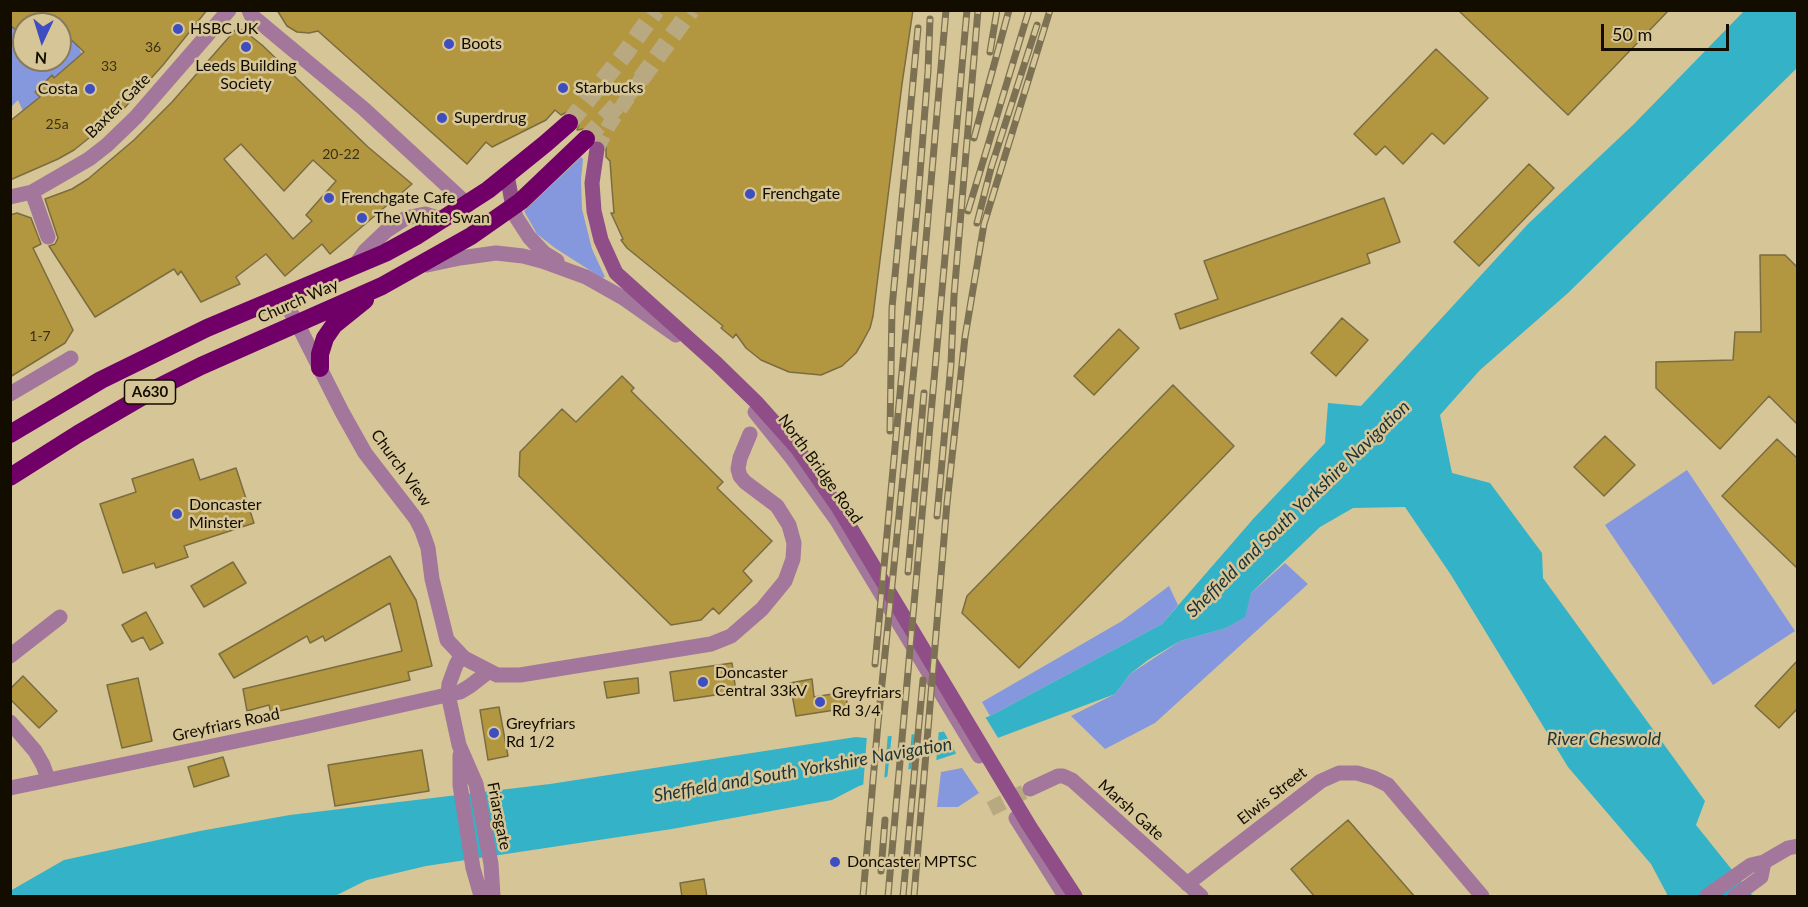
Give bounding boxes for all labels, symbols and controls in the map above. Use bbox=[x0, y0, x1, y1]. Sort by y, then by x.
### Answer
north arrow bbox=[12, 12, 72, 72]
scale bar bbox=[1604, 12, 1732, 50]
place label: HSBC UK bbox=[190, 19, 258, 39]
marker: HSBC UK bbox=[171, 22, 185, 36]
text: 50 m bbox=[1612, 23, 1652, 45]
place label: Boots bbox=[461, 34, 502, 54]
marker: Boots bbox=[442, 37, 456, 51]
house number: 36 bbox=[145, 39, 161, 55]
marker: Leeds Building Society bbox=[239, 40, 253, 54]
text: N bbox=[34, 49, 48, 68]
place label: Leeds Building Society bbox=[195, 56, 297, 94]
house number: 33 bbox=[101, 58, 117, 74]
street label: Baxter Gate bbox=[82, 70, 154, 142]
place label: Starbucks bbox=[575, 78, 643, 98]
place label: Costa bbox=[38, 79, 78, 99]
marker: Starbucks bbox=[556, 81, 570, 95]
marker: Costa bbox=[83, 82, 97, 96]
place label: Superdrug bbox=[454, 108, 526, 128]
marker: Superdrug bbox=[435, 111, 449, 125]
house number: 25a bbox=[45, 116, 69, 132]
house number: 20-22 bbox=[322, 146, 360, 162]
place label: Frenchgate bbox=[762, 184, 840, 204]
marker: Frenchgate bbox=[743, 187, 757, 201]
place label: Frenchgate Cafe bbox=[341, 188, 456, 208]
marker: Frenchgate Cafe bbox=[322, 191, 336, 205]
place label: The White Swan bbox=[374, 208, 490, 228]
marker: The White Swan bbox=[355, 211, 369, 225]
street label: Church Way bbox=[255, 275, 341, 327]
house number: 1-7 bbox=[29, 328, 51, 344]
road number: A630 bbox=[124, 380, 176, 404]
water label: Sheffield and South Yorkshire Navigation bbox=[1182, 396, 1414, 622]
street label: North Bridge Road bbox=[774, 411, 866, 527]
street label: Church View bbox=[367, 426, 435, 510]
place label: Doncaster Minster bbox=[189, 495, 262, 533]
marker: Doncaster Minster bbox=[170, 507, 184, 521]
place label: Doncaster Central 33kV bbox=[715, 663, 807, 701]
marker: Doncaster Central 33kV bbox=[696, 675, 710, 689]
place label: Greyfriars Rd 3/4 bbox=[832, 683, 901, 721]
marker: Greyfriars Rd 3/4 bbox=[813, 695, 827, 709]
street label: Greyfriars Road bbox=[171, 704, 281, 746]
place label: Greyfriars Rd 1/2 bbox=[506, 714, 575, 752]
marker: Greyfriars Rd 1/2 bbox=[487, 726, 501, 740]
water label: River Cheswold bbox=[1547, 728, 1661, 750]
water label: Sheffield and South Yorkshire Navigation bbox=[652, 733, 954, 807]
street label: Elwis Street bbox=[1234, 763, 1310, 829]
street label: Marsh Gate bbox=[1094, 775, 1168, 845]
street label: Friarsgate bbox=[483, 780, 515, 852]
place label: Doncaster MPTSC bbox=[847, 852, 977, 872]
marker: Doncaster MPTSC bbox=[828, 855, 842, 869]

